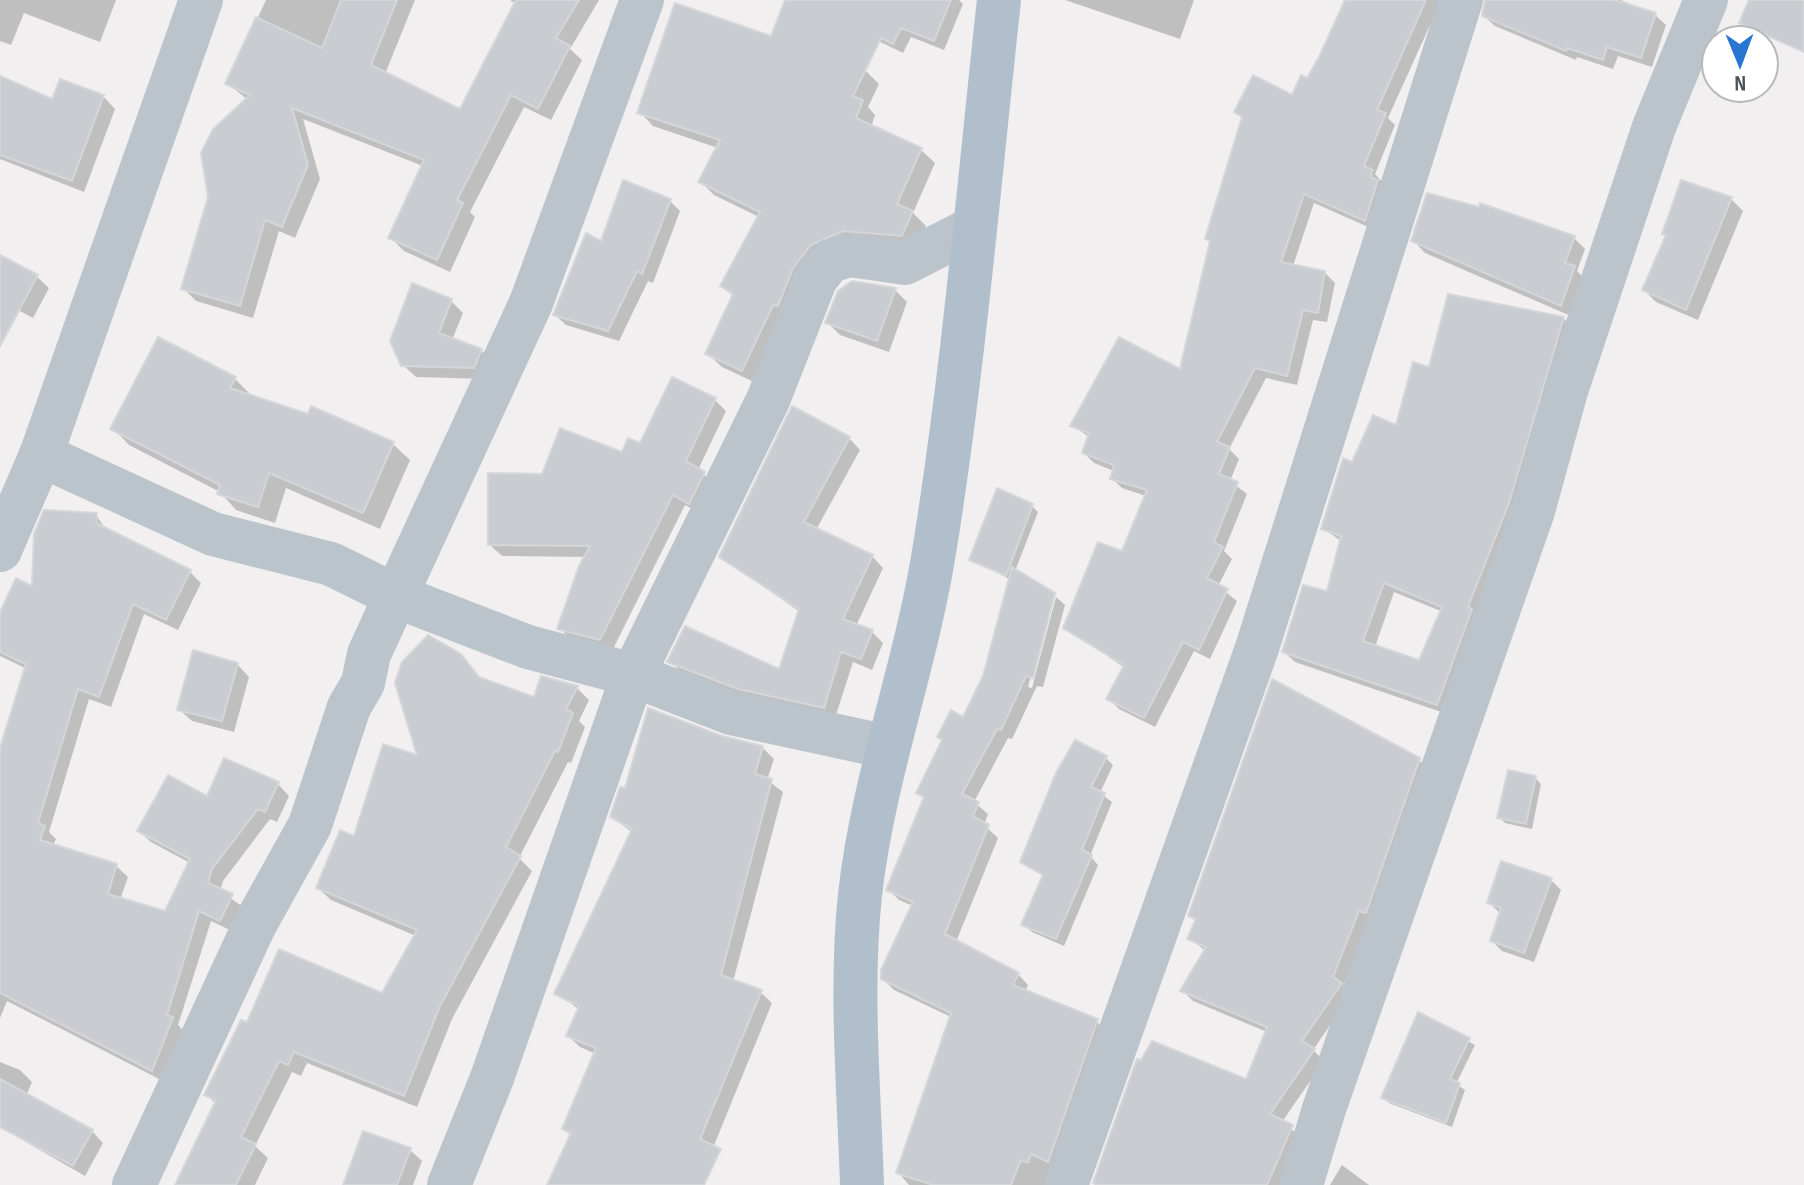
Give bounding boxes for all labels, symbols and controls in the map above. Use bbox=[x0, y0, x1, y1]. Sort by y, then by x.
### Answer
north arrow bbox=[1700, 24, 1780, 104]
text: N bbox=[1734, 69, 1746, 96]

